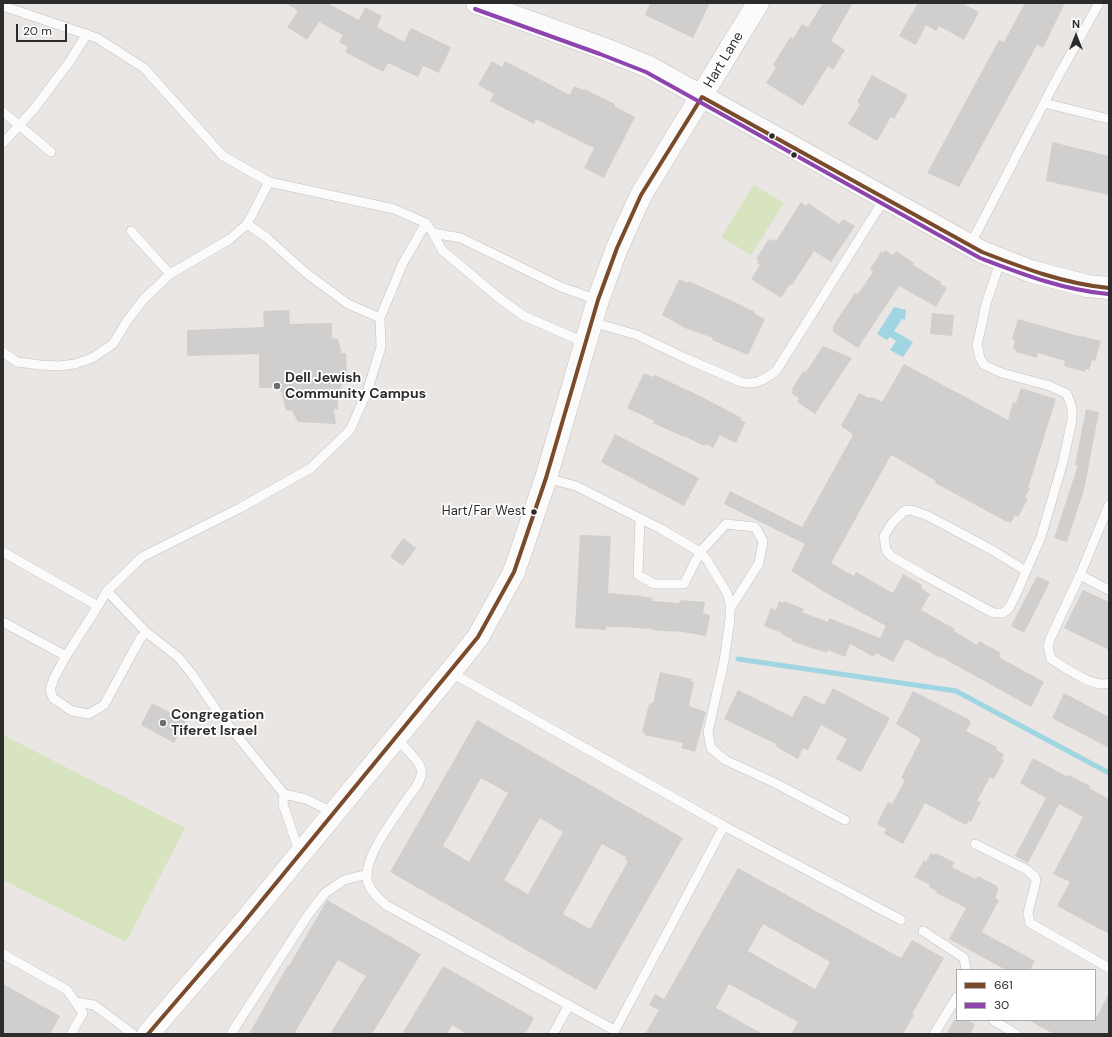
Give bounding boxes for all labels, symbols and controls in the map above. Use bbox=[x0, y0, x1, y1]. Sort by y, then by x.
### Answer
scale bar bbox=[18, 16, 69, 42]
north arrow bbox=[1056, 16, 1096, 56]
text: N bbox=[1072, 17, 1080, 31]
text: 20 m bbox=[23, 23, 52, 39]
street label: Hart Lane bbox=[701, 29, 747, 91]
unlabelled marker bbox=[767, 131, 777, 141]
unlabelled marker bbox=[789, 150, 799, 160]
place label: Dell Jewish Community Campus bbox=[285, 370, 426, 402]
marker: Dell Jewish Community Campus bbox=[272, 381, 282, 391]
place label: Hart/Far West bbox=[442, 504, 526, 520]
marker: Hart/Far West bbox=[529, 507, 539, 517]
place label: Congregation Tiferet Israel bbox=[171, 707, 264, 740]
marker: Congregation Tiferet Israel bbox=[158, 718, 168, 728]
legend bbox=[956, 969, 1096, 1021]
text: 661 bbox=[994, 977, 1013, 993]
text: 30 bbox=[994, 997, 1009, 1013]

